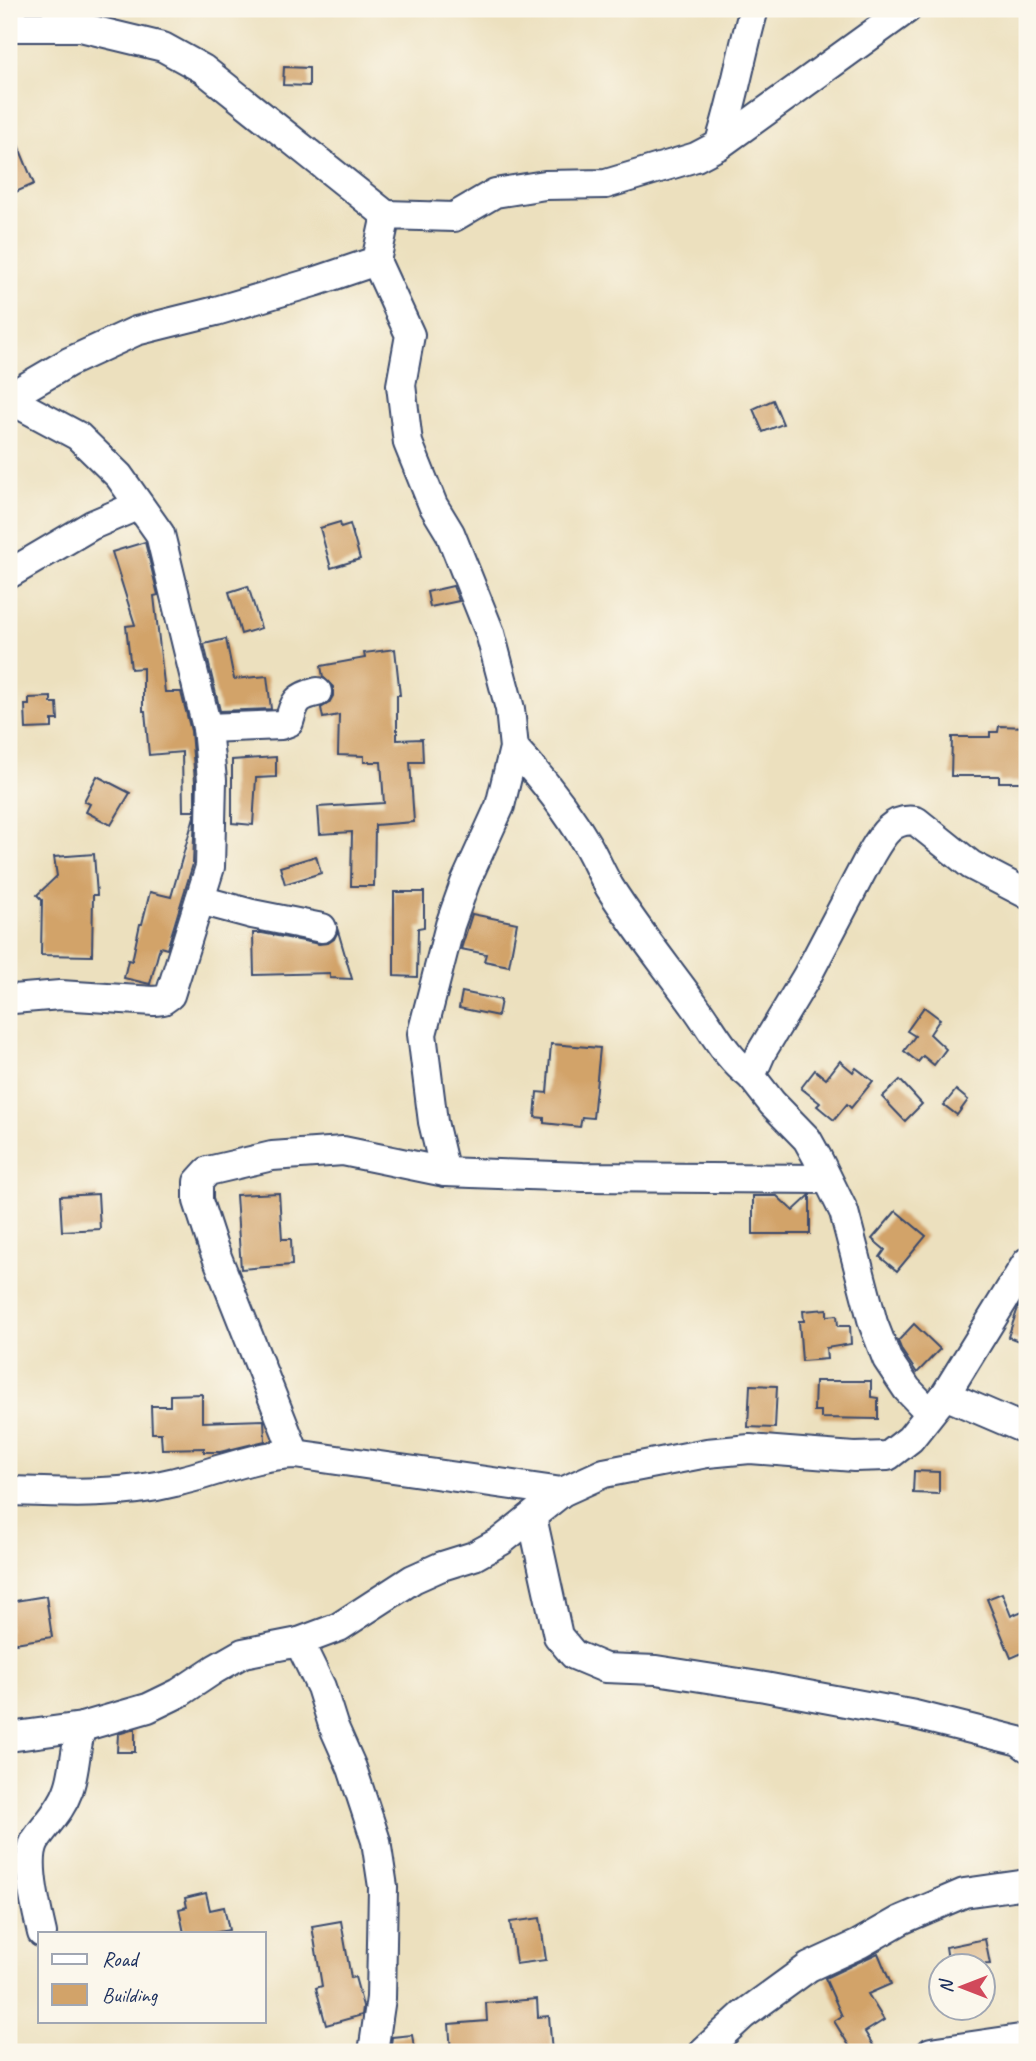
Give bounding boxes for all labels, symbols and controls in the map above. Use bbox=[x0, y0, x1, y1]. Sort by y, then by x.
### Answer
legend bbox=[38, 1932, 266, 2022]
text: Road bbox=[102, 1946, 141, 1972]
north arrow bbox=[928, 1952, 998, 2022]
text: N bbox=[934, 1978, 958, 1993]
text: Building bbox=[102, 1982, 159, 2008]

